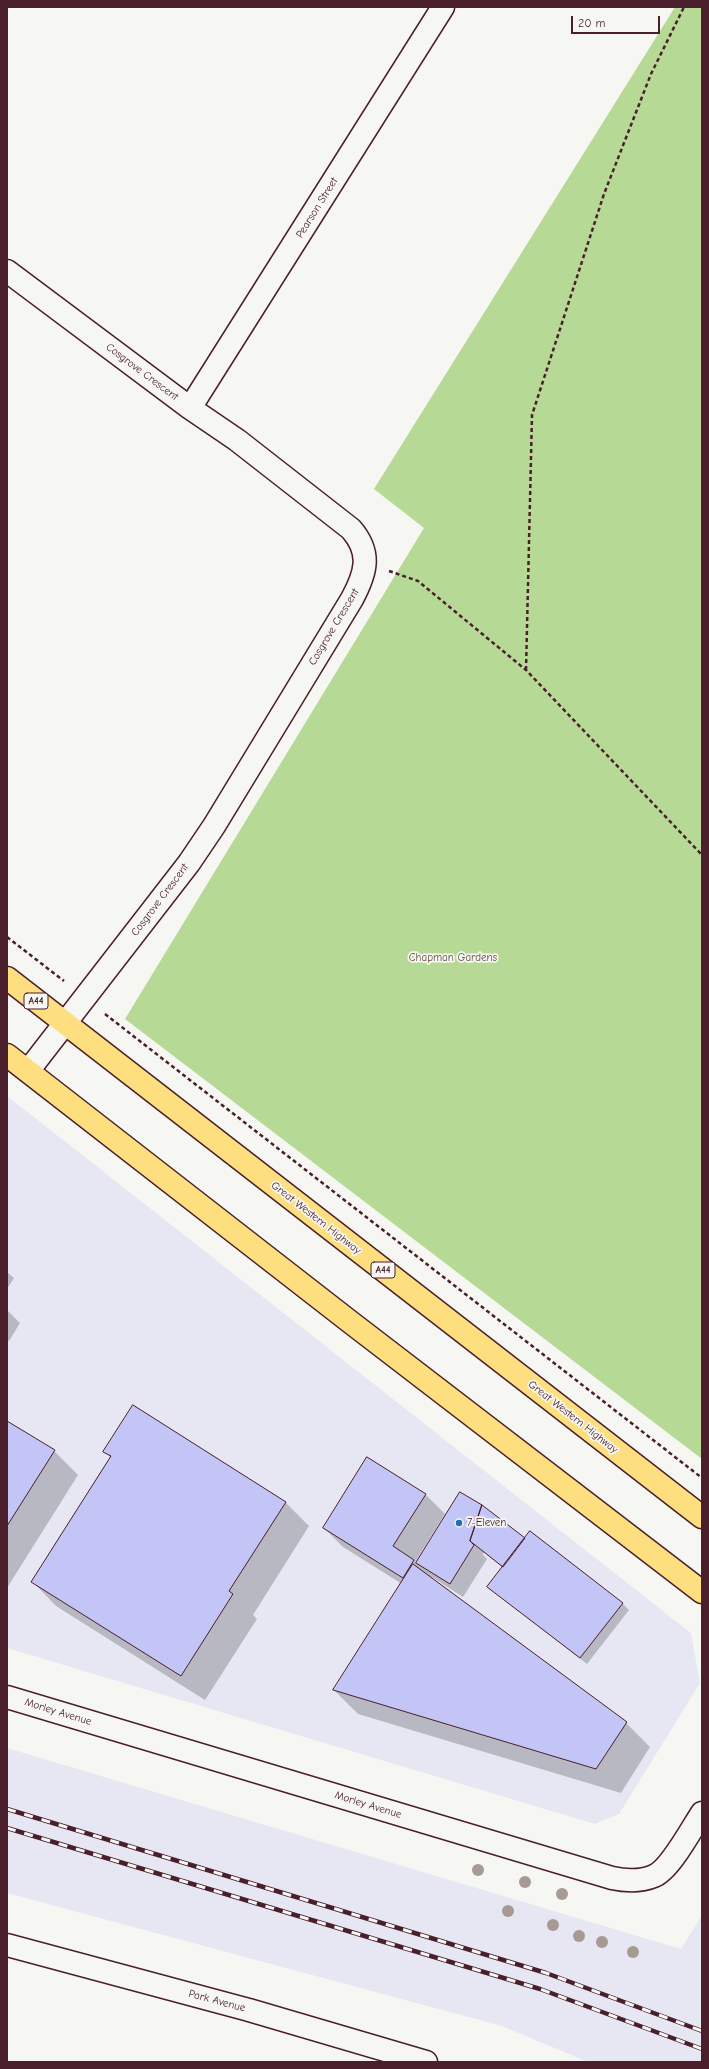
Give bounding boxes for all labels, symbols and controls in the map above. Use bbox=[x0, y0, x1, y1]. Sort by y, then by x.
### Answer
scale bar bbox=[573, 8, 662, 34]
text: 20 m bbox=[578, 16, 606, 30]
street label: Pearson Street bbox=[293, 175, 341, 241]
street label: Cosgrove Crescent bbox=[103, 340, 181, 404]
street label: Cosgrove Crescent bbox=[306, 586, 362, 668]
street label: Cosgrove Crescent bbox=[128, 861, 192, 939]
park label: Chapman Gardens bbox=[409, 951, 497, 965]
road number: A44 bbox=[24, 993, 48, 1009]
street label: Great Western Highway bbox=[268, 1179, 364, 1257]
road number: A44 bbox=[371, 1262, 395, 1278]
street label: Great Western Highway bbox=[525, 1378, 621, 1456]
place label: 7-Eleven bbox=[467, 1516, 506, 1530]
marker: 7-Eleven bbox=[454, 1518, 464, 1528]
street label: Morley Avenue bbox=[23, 1696, 93, 1728]
street label: Morley Avenue bbox=[333, 1789, 403, 1821]
street label: Park Avenue bbox=[187, 1987, 247, 2015]

